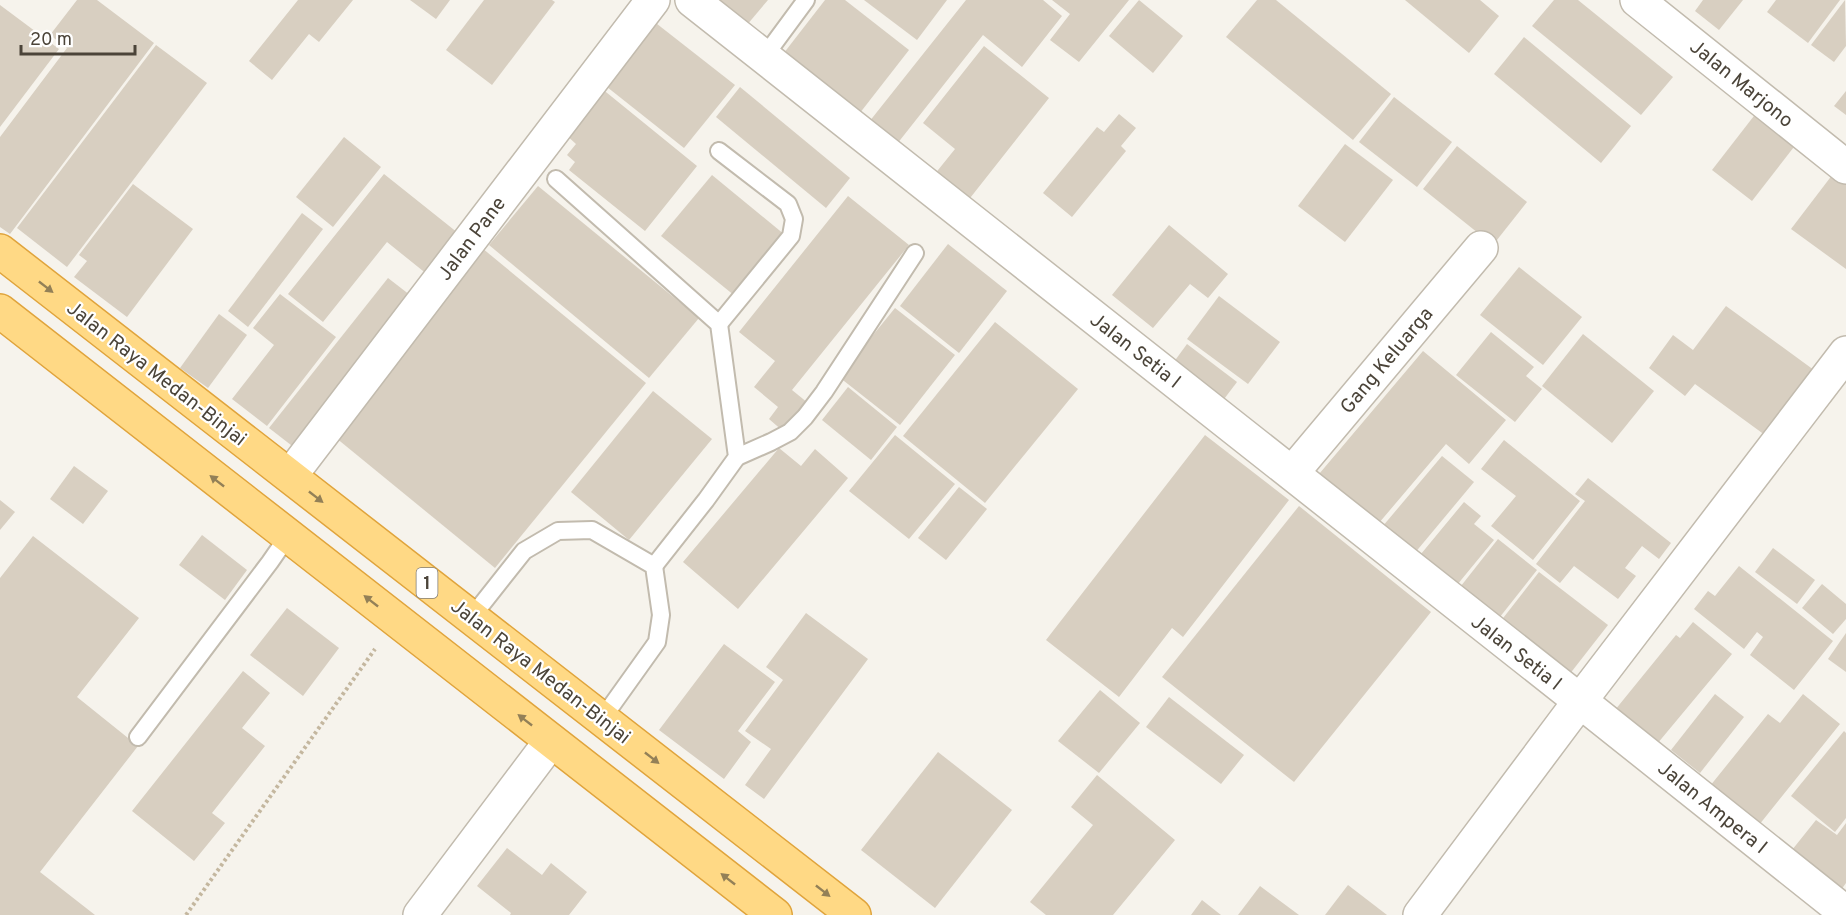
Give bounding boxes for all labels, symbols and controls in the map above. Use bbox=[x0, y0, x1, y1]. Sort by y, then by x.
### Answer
scale bar bbox=[21, 18, 135, 56]
text: 20 m bbox=[30, 29, 72, 52]
street label: Jalan Marjono bbox=[1684, 35, 1798, 134]
street label: Jalan Pane bbox=[433, 192, 513, 286]
one-way arrow bbox=[38, 280, 54, 293]
street label: Jalan Raya Medan-Binjai bbox=[61, 296, 251, 453]
street label: Gang Keluarga bbox=[1335, 302, 1440, 420]
street label: Jalan Setia I bbox=[1084, 308, 1186, 395]
one-way arrow bbox=[210, 475, 225, 487]
one-way arrow bbox=[309, 490, 324, 502]
road number: 1 bbox=[416, 568, 438, 598]
one-way arrow bbox=[363, 594, 379, 607]
street label: Jalan Raya Medan-Binjai bbox=[445, 594, 635, 751]
street label: Jalan Setia I bbox=[1465, 610, 1567, 697]
one-way arrow bbox=[517, 714, 533, 727]
one-way arrow bbox=[645, 752, 660, 764]
street label: Jalan Ampera I bbox=[1651, 756, 1772, 861]
one-way arrow bbox=[721, 873, 737, 885]
one-way arrow bbox=[815, 884, 831, 897]

